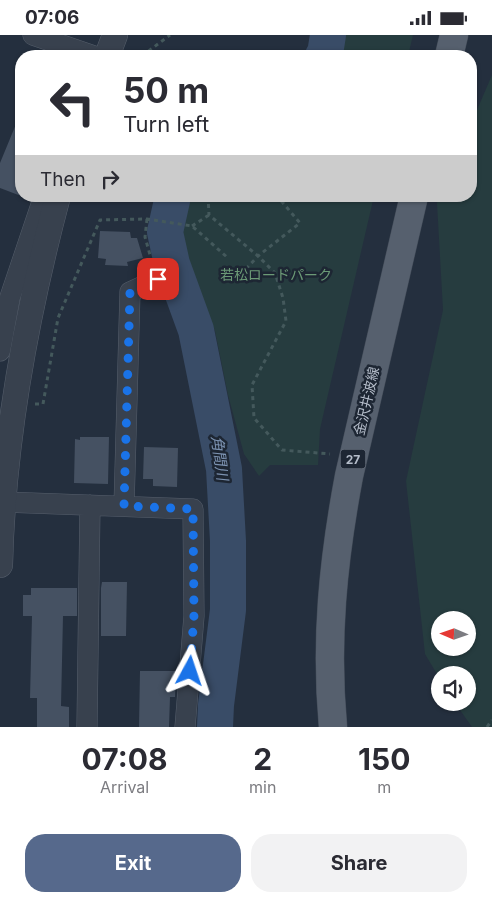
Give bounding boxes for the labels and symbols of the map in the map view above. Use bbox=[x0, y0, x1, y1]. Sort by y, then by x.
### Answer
pin bbox=[137, 258, 179, 300]
park label: 若松ロードパーク bbox=[220, 266, 332, 283]
street label: 金沢井波線 bbox=[350, 365, 382, 437]
water label: 角間川 bbox=[207, 434, 233, 484]
road number: 27 bbox=[340, 449, 366, 469]
north arrow bbox=[431, 611, 476, 656]
position arrow bbox=[163, 644, 215, 696]

